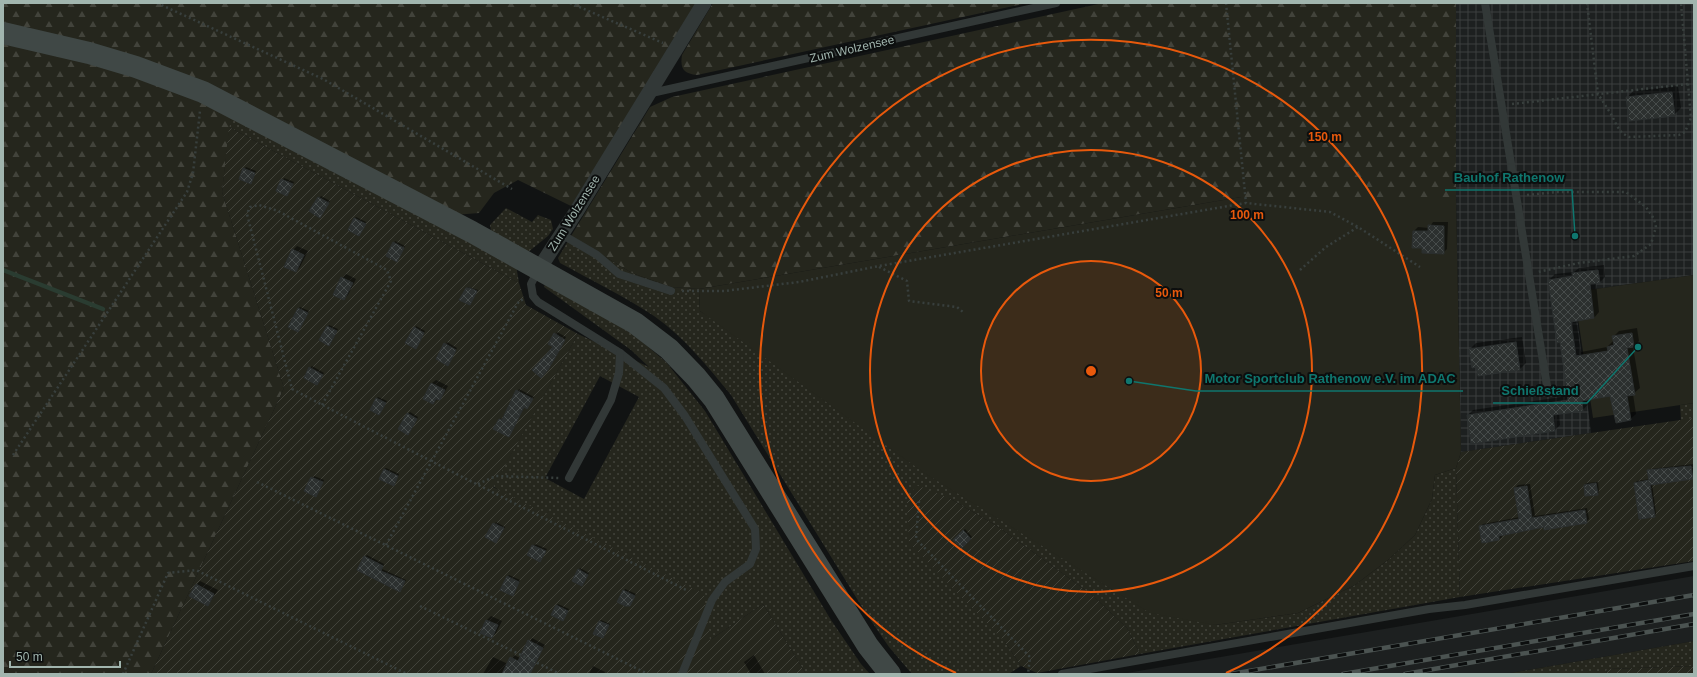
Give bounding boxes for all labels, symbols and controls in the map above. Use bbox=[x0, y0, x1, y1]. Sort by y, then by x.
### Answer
street label: Zum Wolzensee bbox=[808, 32, 896, 66]
text: 150 m bbox=[1308, 130, 1342, 144]
callout: Bauhof Rathenow bbox=[1445, 165, 1572, 190]
text: Bauhof Rathenow bbox=[1454, 170, 1565, 185]
street label: Zum Wolzensee bbox=[545, 172, 603, 253]
text: 100 m bbox=[1230, 208, 1264, 222]
text: 50 m bbox=[1155, 286, 1183, 300]
centre of rings bbox=[1084, 364, 1098, 378]
callout: Motor Sportclub Rathenow e.V. im ADAC bbox=[1196, 366, 1463, 391]
text: Motor Sportclub Rathenow e.V. im ADAC bbox=[1204, 371, 1456, 386]
callout: Schießstand bbox=[1493, 378, 1587, 403]
text: Schießstand bbox=[1501, 383, 1579, 398]
scale bar bbox=[10, 643, 120, 669]
text: 50 m bbox=[16, 650, 43, 664]

